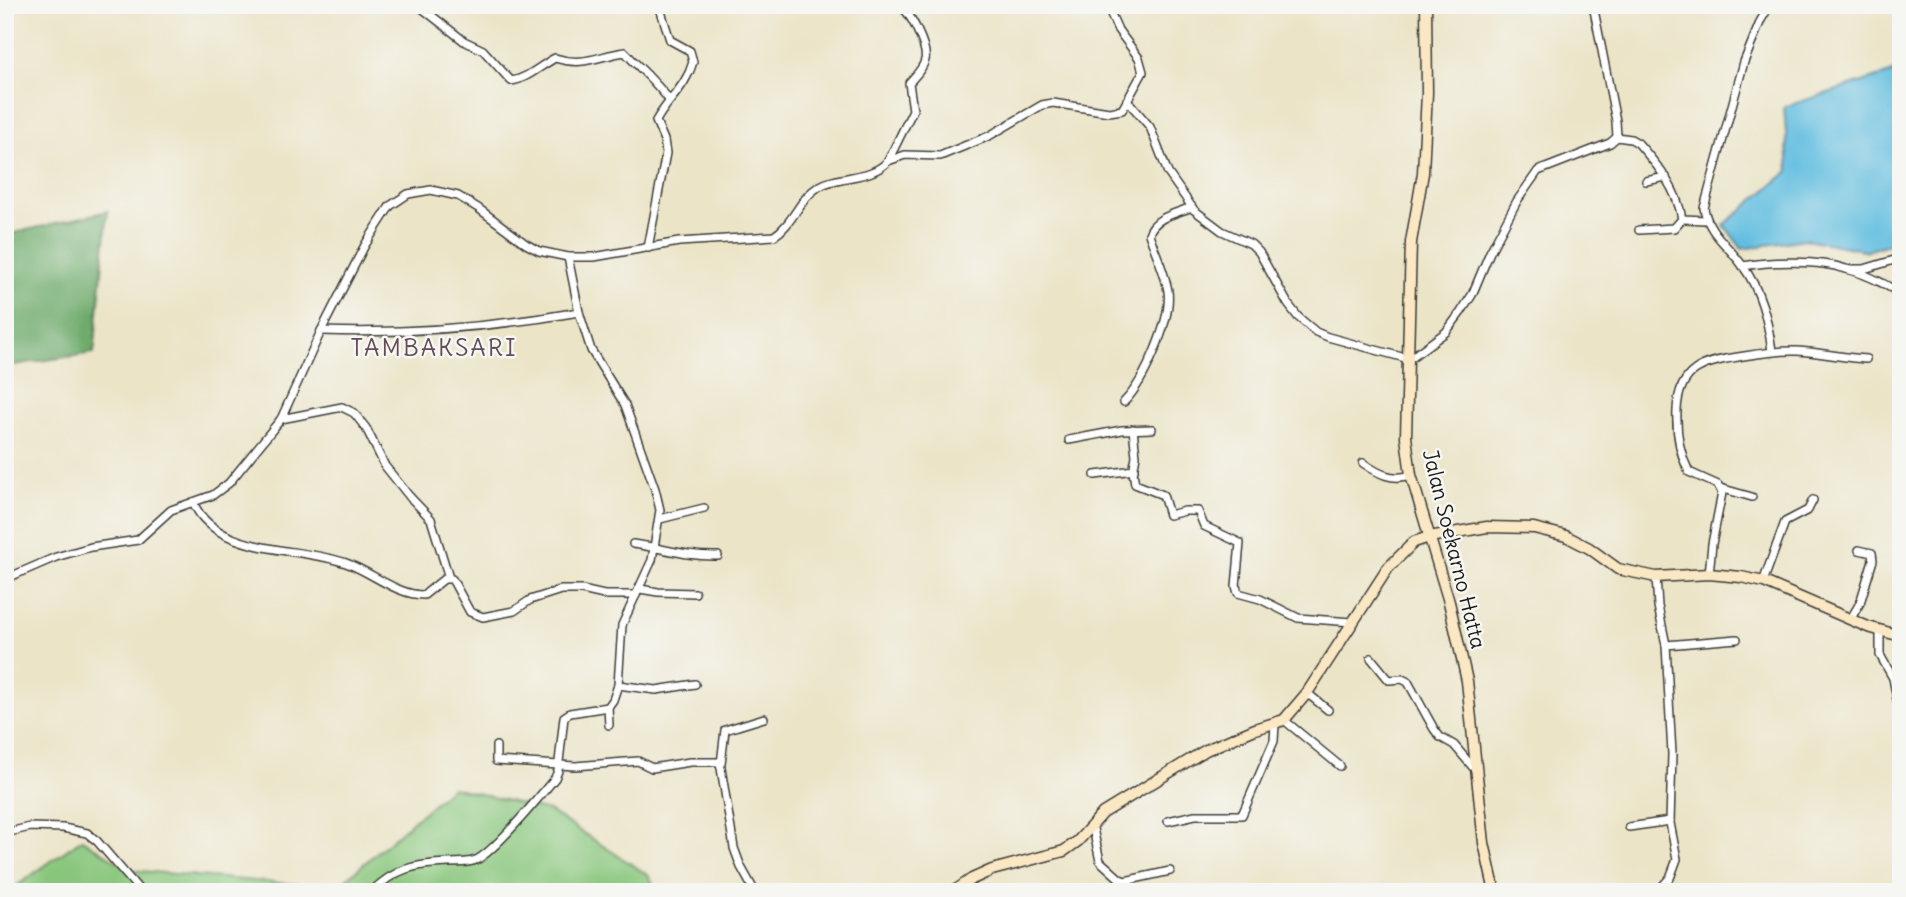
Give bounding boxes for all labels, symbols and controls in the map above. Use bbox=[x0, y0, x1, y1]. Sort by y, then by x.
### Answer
district label: TAMBAKSARI bbox=[351, 332, 517, 362]
street label: Jalan Soekarno Hatta bbox=[1417, 446, 1492, 651]

